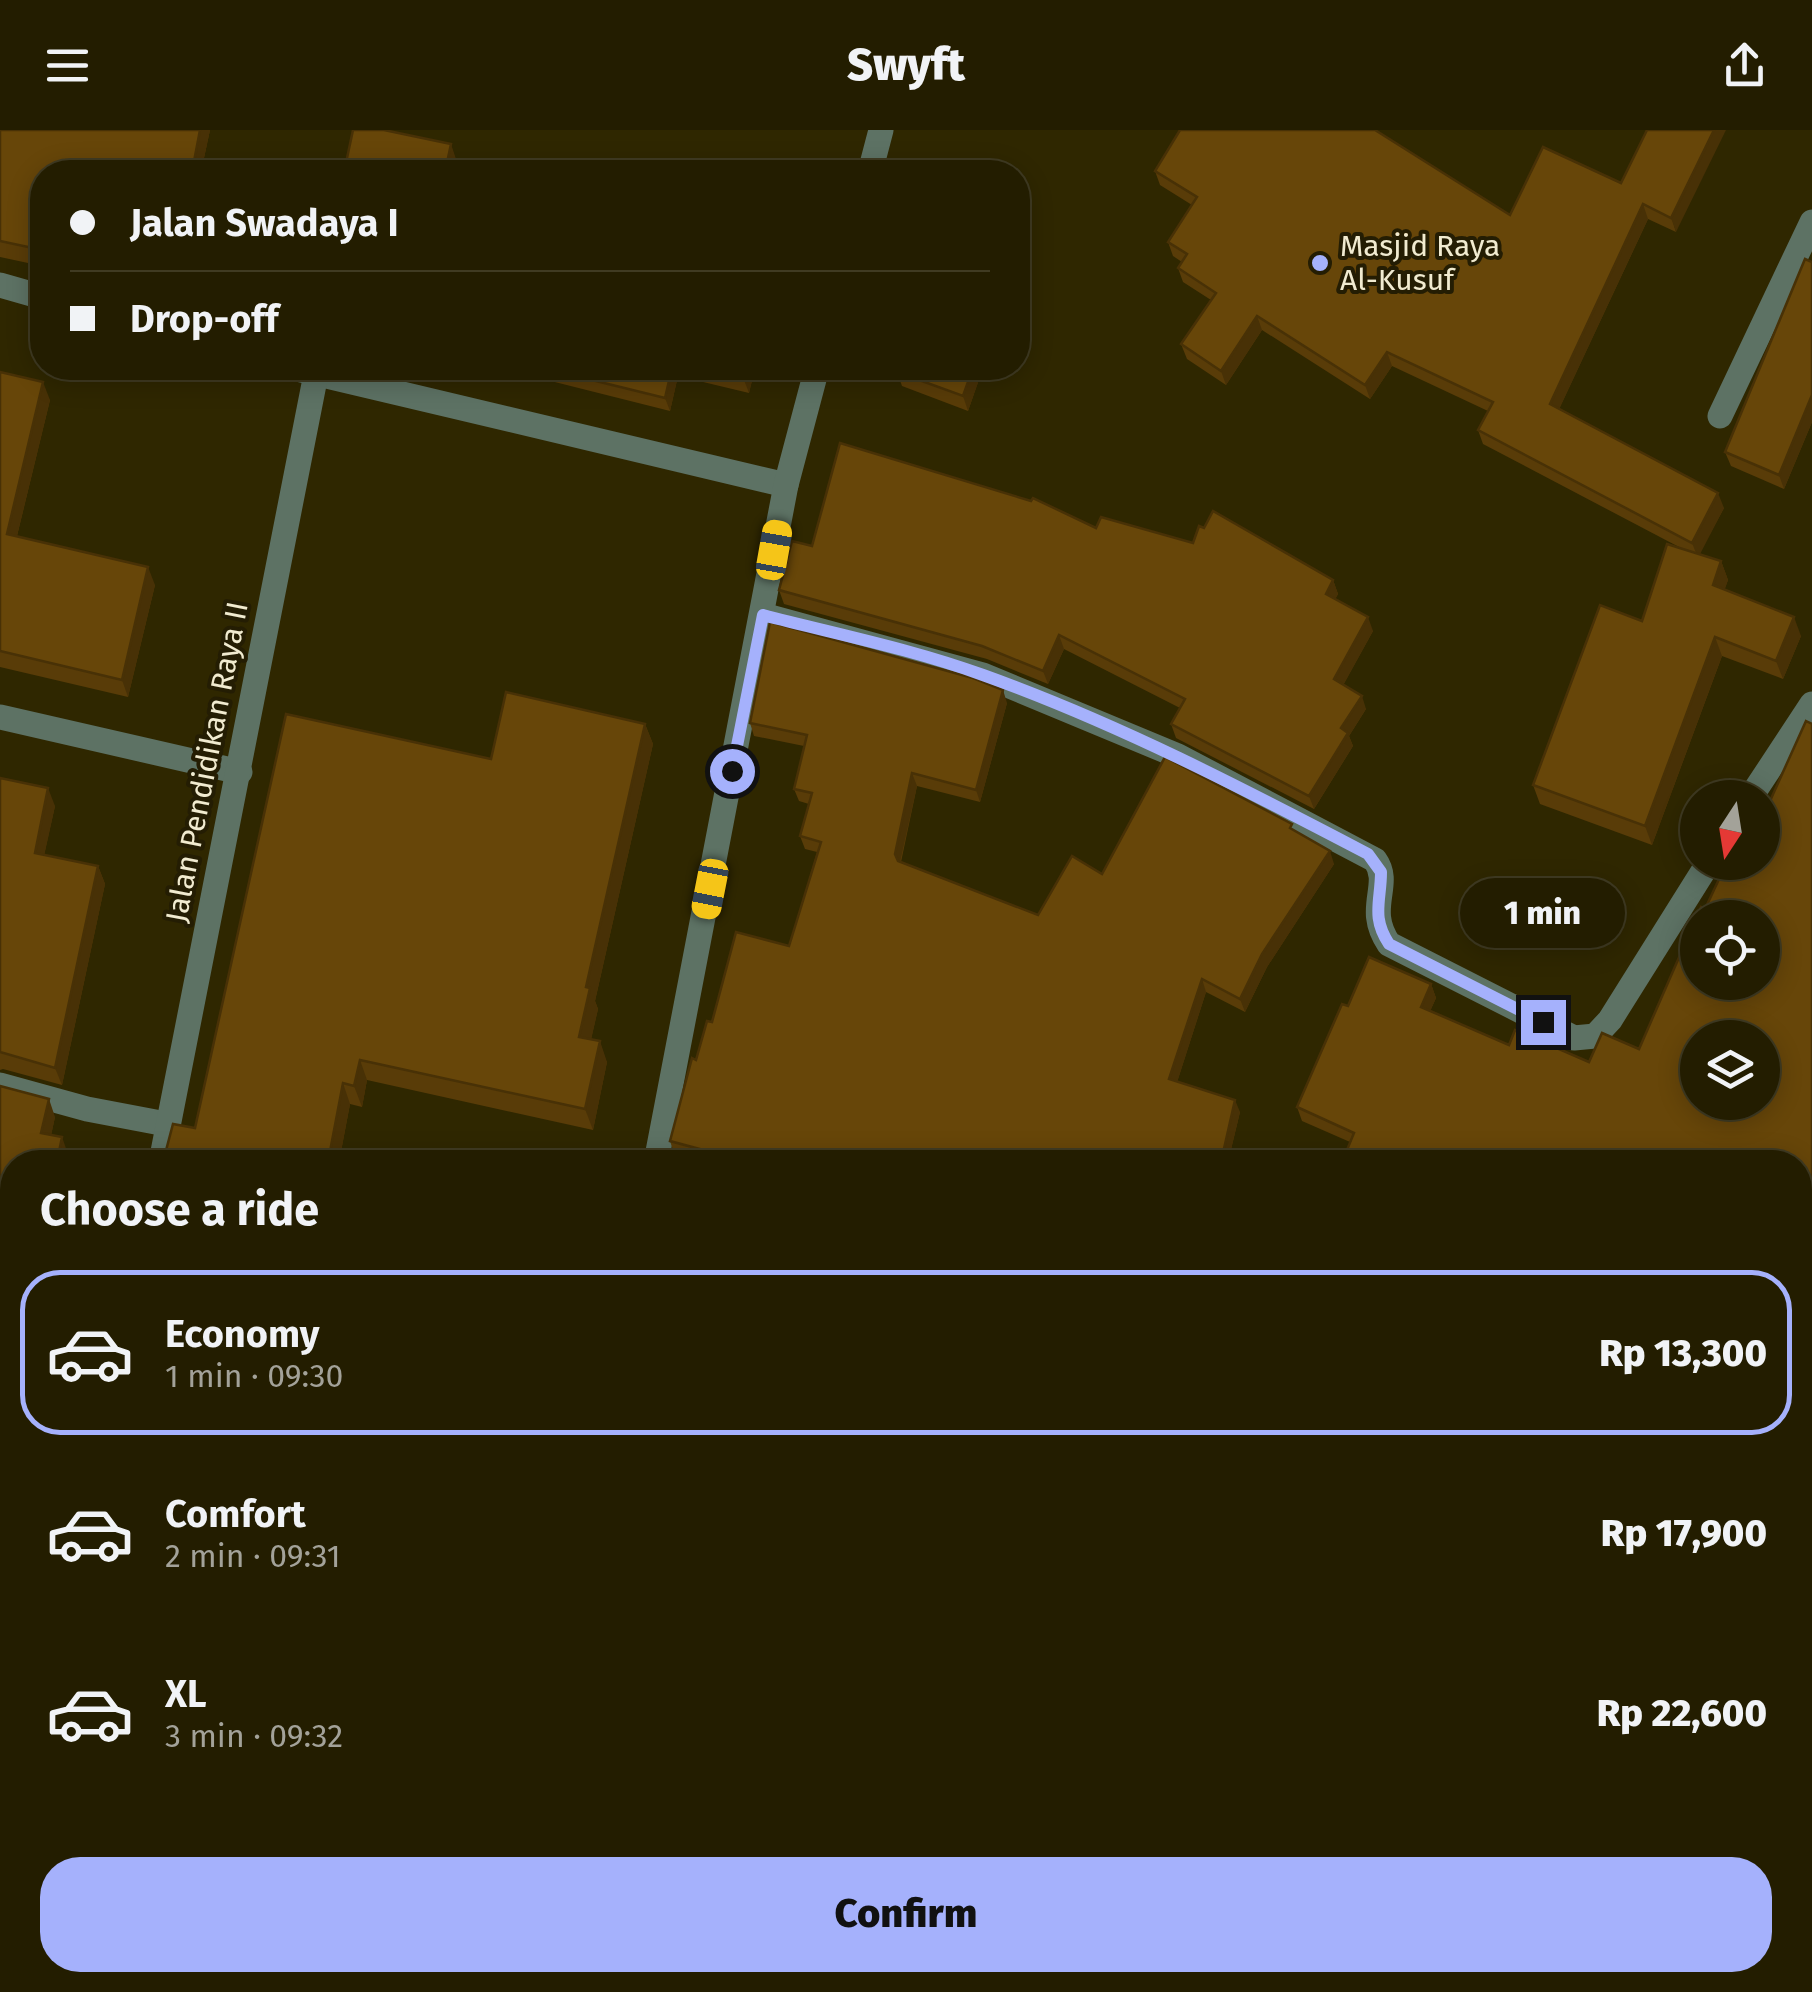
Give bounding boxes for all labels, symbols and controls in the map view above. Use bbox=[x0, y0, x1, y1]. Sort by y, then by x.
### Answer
icon: menu bbox=[40, 38, 95, 93]
text: Swyft bbox=[847, 38, 965, 92]
icon: share bbox=[1717, 38, 1772, 93]
text: Jalan Swadaya I bbox=[130, 200, 399, 246]
place label: Masjid Raya Al-Kusuf bbox=[1340, 228, 1500, 298]
marker: Masjid Raya Al-Kusuf bbox=[1309, 252, 1331, 274]
text: Drop-off bbox=[130, 296, 278, 342]
car bbox=[754, 518, 794, 582]
street label: Jalan Pendidikan Raya II bbox=[158, 599, 256, 925]
route start bbox=[710, 749, 755, 794]
north arrow bbox=[1680, 780, 1780, 880]
map controls bbox=[1680, 780, 1780, 1120]
car bbox=[690, 857, 730, 921]
callout: 1 min bbox=[1460, 877, 1626, 947]
text: 1 min bbox=[1504, 894, 1581, 932]
button: locate bbox=[1680, 900, 1780, 1000]
route end bbox=[1521, 1000, 1566, 1045]
button: layers bbox=[1680, 1020, 1780, 1120]
text: Choose a ride bbox=[40, 1183, 319, 1237]
icon: car bbox=[45, 1308, 135, 1398]
text: Economy bbox=[165, 1311, 320, 1357]
text: Rp 13,300 bbox=[1599, 1330, 1767, 1376]
text: 1 min · 09:30 bbox=[165, 1357, 343, 1395]
icon: car bbox=[45, 1488, 135, 1578]
text: Comfort bbox=[165, 1491, 306, 1537]
text: Rp 17,900 bbox=[1601, 1510, 1767, 1556]
text: 2 min · 09:31 bbox=[165, 1537, 341, 1575]
icon: car bbox=[45, 1668, 135, 1758]
text: XL bbox=[165, 1671, 207, 1717]
text: Rp 22,600 bbox=[1597, 1690, 1767, 1736]
text: 3 min · 09:32 bbox=[165, 1717, 343, 1755]
button: Confirm bbox=[40, 1857, 1772, 1972]

